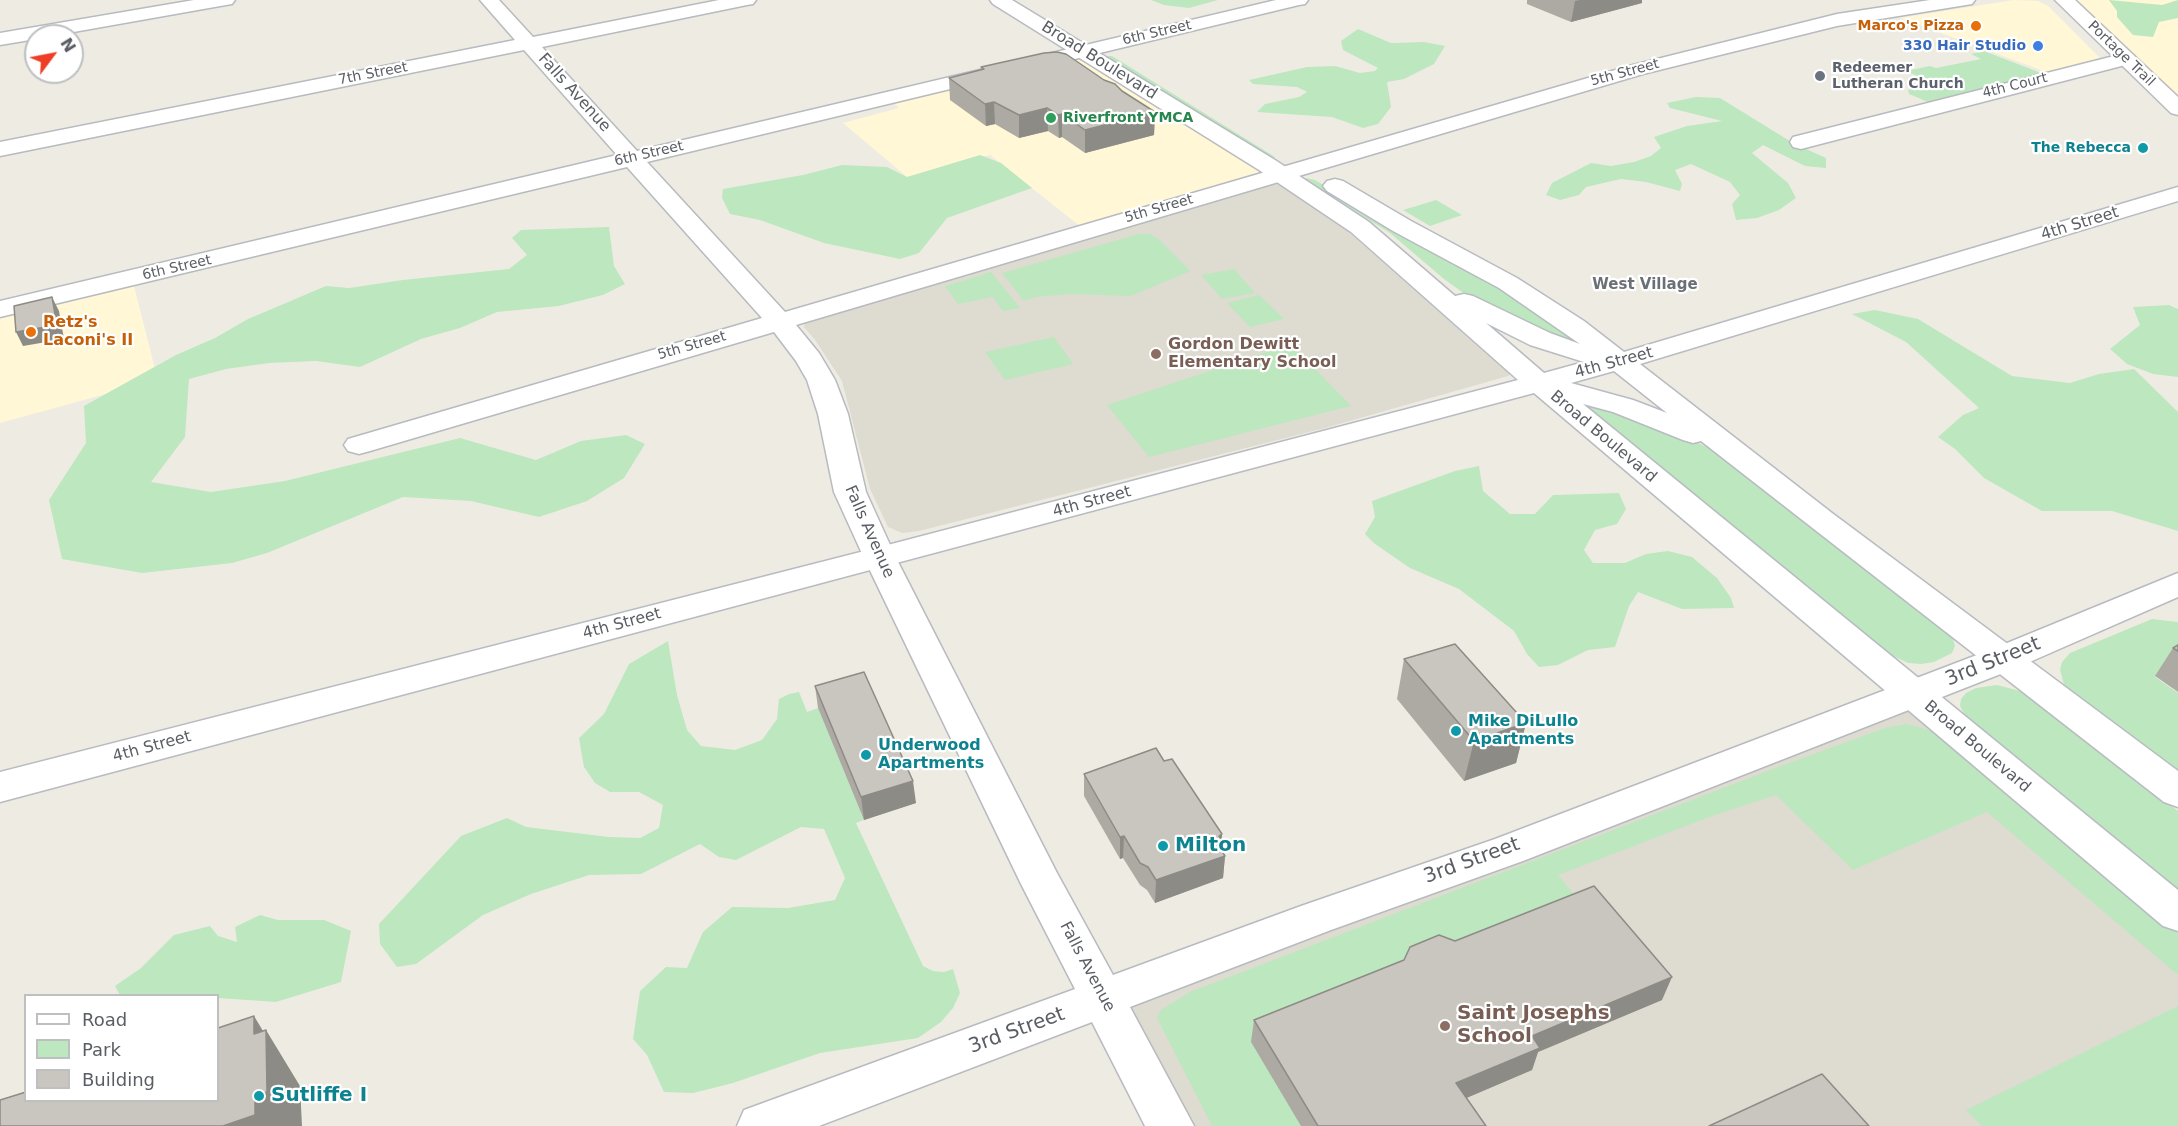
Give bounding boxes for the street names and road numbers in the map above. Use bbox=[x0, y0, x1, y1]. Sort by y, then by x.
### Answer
street label: 6th Street bbox=[1121, 17, 1193, 49]
street label: Broad Boulevard bbox=[1038, 18, 1160, 104]
street label: Portage Trail bbox=[2084, 18, 2158, 90]
street label: Falls Avenue bbox=[534, 50, 614, 136]
street label: 5th Street bbox=[1589, 56, 1661, 90]
street label: 7th Street bbox=[337, 59, 409, 89]
street label: 4th Court bbox=[1981, 70, 2049, 102]
street label: 6th Street bbox=[613, 138, 685, 170]
street label: 5th Street bbox=[1123, 191, 1195, 227]
street label: 4th Street bbox=[2039, 203, 2121, 245]
street label: 6th Street bbox=[141, 252, 213, 284]
street label: 5th Street bbox=[656, 328, 728, 364]
street label: 4th Street bbox=[1573, 343, 1655, 383]
street label: Broad Boulevard bbox=[1546, 387, 1660, 487]
street label: 4th Street bbox=[1051, 482, 1133, 522]
street label: Falls Avenue bbox=[840, 483, 898, 581]
street label: 4th Street bbox=[581, 604, 663, 644]
street label: 3rd Street bbox=[1942, 632, 2044, 692]
street label: Broad Boulevard bbox=[1920, 697, 2034, 797]
street label: 4th Street bbox=[111, 727, 193, 767]
street label: 3rd Street bbox=[1421, 833, 1523, 889]
street label: Falls Avenue bbox=[1055, 919, 1119, 1015]
street label: 3rd Street bbox=[966, 1003, 1068, 1059]

